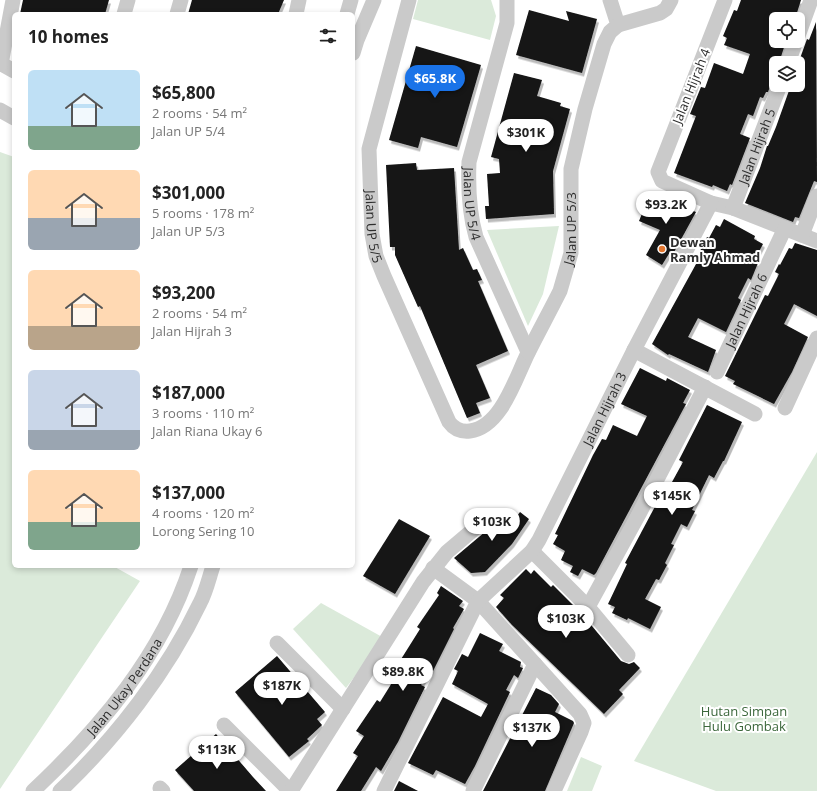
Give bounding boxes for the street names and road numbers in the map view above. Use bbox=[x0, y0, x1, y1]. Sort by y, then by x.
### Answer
street label: Jalan Hijrah 4 bbox=[667, 45, 715, 128]
street label: Jalan Hijrah 5 bbox=[733, 106, 779, 189]
street label: Jalan UP 5/4 bbox=[460, 165, 486, 243]
street label: Jalan UP 5/5 bbox=[361, 188, 387, 266]
street label: Jalan UP 5/3 bbox=[558, 192, 580, 269]
street label: Jalan Hijrah 6 bbox=[720, 270, 771, 352]
street label: Jalan Hijrah 3 bbox=[578, 369, 630, 451]
street label: Jalan Ukay Perdana bbox=[81, 635, 166, 741]

